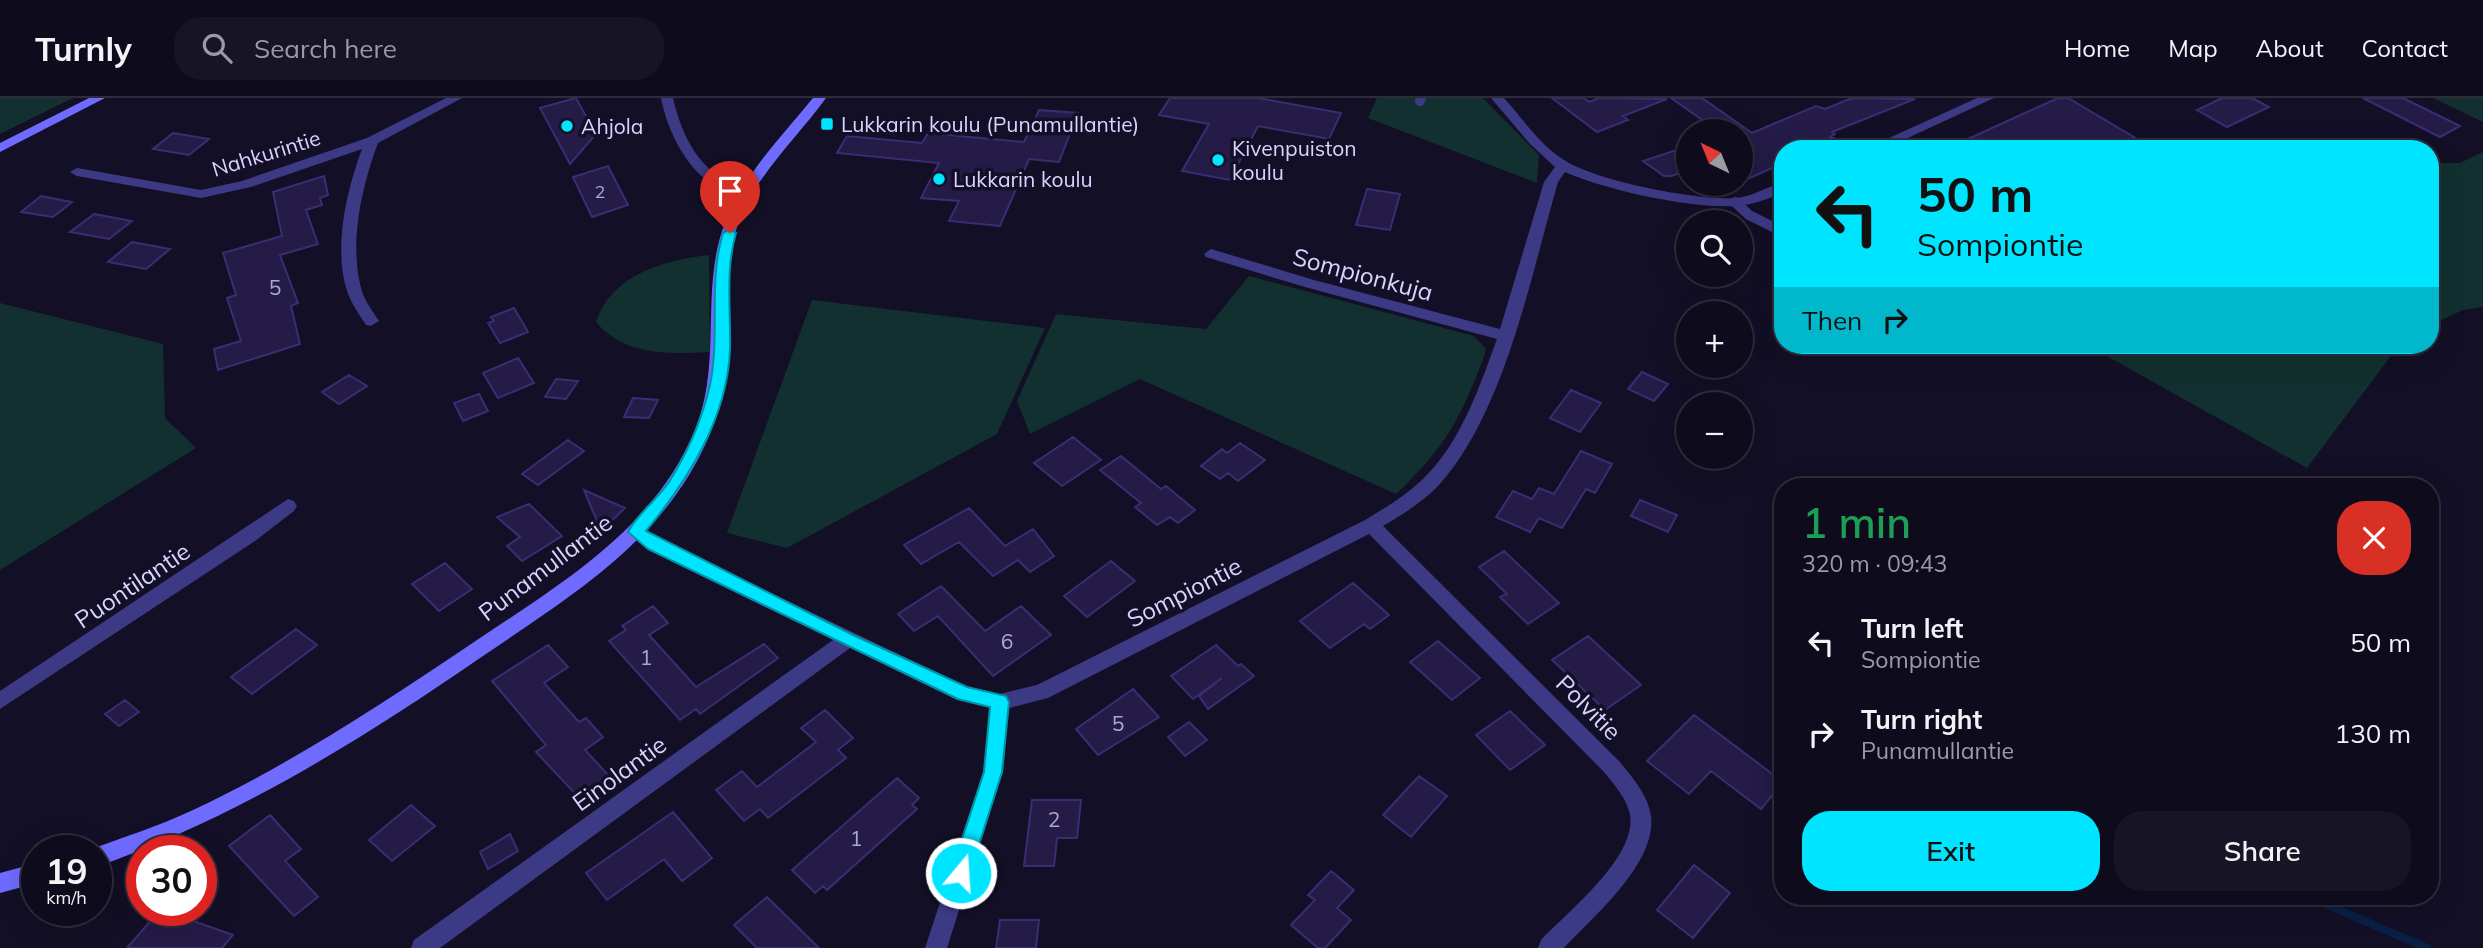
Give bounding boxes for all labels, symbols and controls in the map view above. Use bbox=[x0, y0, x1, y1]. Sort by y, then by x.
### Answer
search box bbox=[174, 17, 664, 80]
text: Turnly bbox=[35, 28, 132, 69]
icon: search bbox=[198, 29, 236, 67]
text: Search here bbox=[254, 32, 397, 65]
text: Home bbox=[2064, 33, 2130, 63]
text: Map bbox=[2168, 33, 2218, 63]
text: About bbox=[2256, 33, 2324, 63]
text: Contact bbox=[2362, 33, 2448, 63]
place label: Lukkarin koulu (Punamullantie) bbox=[841, 111, 1139, 137]
place label: Ahjola bbox=[581, 113, 643, 139]
marker: Lukkarin koulu (Punamullantie) bbox=[819, 116, 835, 132]
marker: Ahjola bbox=[559, 118, 575, 134]
north arrow bbox=[1676, 119, 1754, 196]
map controls bbox=[1676, 119, 1753, 469]
street label: Nahkurintie bbox=[209, 124, 323, 182]
place label: Kivenpuiston koulu bbox=[1232, 135, 1357, 185]
marker: Kivenpuiston koulu bbox=[1210, 152, 1226, 168]
pin bbox=[700, 161, 760, 233]
text: 50 m bbox=[1917, 163, 2033, 224]
place label: Lukkarin koulu bbox=[953, 166, 1093, 192]
icon: left bbox=[1802, 168, 1893, 259]
marker: Lukkarin koulu bbox=[931, 171, 947, 187]
icon: arrive bbox=[711, 172, 749, 210]
house number: 2 bbox=[595, 180, 605, 203]
button: search bbox=[1676, 210, 1753, 287]
text: Sompiontie bbox=[1917, 224, 2083, 264]
street label: Sompionkuja bbox=[1290, 241, 1436, 307]
house number: 5 bbox=[269, 274, 281, 300]
button: + bbox=[1676, 301, 1753, 378]
icon: right bbox=[1876, 301, 1914, 339]
text: Then bbox=[1802, 304, 1862, 337]
button: − bbox=[1676, 392, 1753, 469]
text: 1 min bbox=[1802, 496, 1911, 549]
button: close bbox=[2337, 501, 2411, 575]
street label: Punamullantie bbox=[472, 507, 618, 627]
street label: Puontilantie bbox=[69, 536, 195, 634]
text: 320 m · 09:43 bbox=[1802, 549, 1947, 578]
street label: Sompiontie bbox=[1122, 550, 1246, 634]
text: Turn left bbox=[1861, 612, 1963, 645]
icon: left bbox=[1802, 624, 1840, 662]
text: 50 m bbox=[2350, 626, 2411, 659]
house number: 6 bbox=[1001, 628, 1013, 654]
house number: 1 bbox=[640, 644, 652, 670]
text: Sompiontie bbox=[1861, 645, 1981, 674]
street label: Polvitie bbox=[1550, 668, 1628, 746]
text: Turn right bbox=[1861, 703, 1982, 736]
house number: 5 bbox=[1112, 710, 1124, 736]
icon: right bbox=[1802, 715, 1840, 753]
text: 130 m bbox=[2335, 717, 2411, 750]
street label: Einolantie bbox=[566, 729, 672, 817]
text: Punamullantie bbox=[1861, 736, 2014, 765]
house number: 2 bbox=[1048, 806, 1060, 832]
button: Exit bbox=[1802, 811, 2100, 891]
button: Share bbox=[2114, 811, 2411, 891]
house number: 1 bbox=[850, 825, 862, 851]
speed limit sign: 30 bbox=[126, 835, 217, 926]
position arrow bbox=[924, 836, 998, 910]
text: 19 bbox=[45, 849, 88, 893]
text: km/h bbox=[46, 886, 87, 909]

